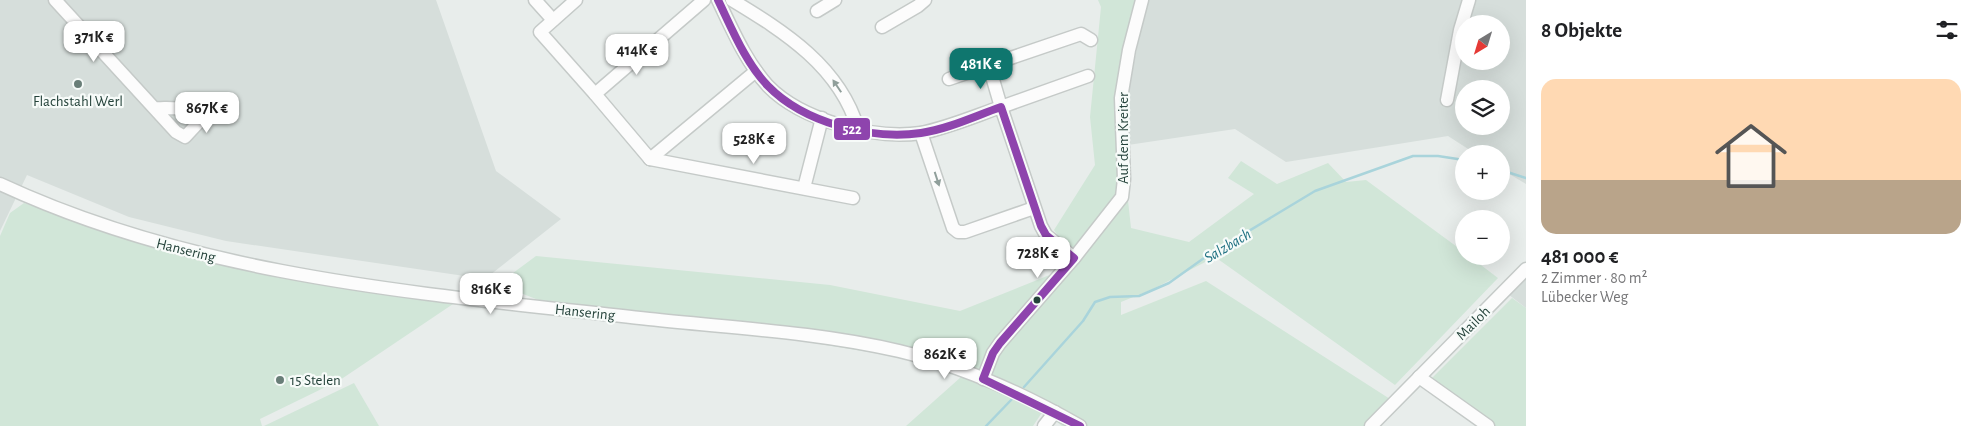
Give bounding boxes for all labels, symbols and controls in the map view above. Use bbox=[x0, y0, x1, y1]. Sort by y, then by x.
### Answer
north arrow bbox=[1455, 15, 1510, 70]
map controls bbox=[1455, 15, 1510, 265]
icon: filters bbox=[1933, 16, 1961, 44]
pin: 371K € bbox=[53, 20, 135, 63]
text: 8 Objekte bbox=[1541, 20, 1622, 41]
text: 371K € bbox=[75, 29, 113, 45]
pin: 414K € bbox=[596, 34, 678, 76]
text: 414K € bbox=[616, 42, 658, 58]
pin: 481K € bbox=[940, 48, 1022, 90]
text: 481K € bbox=[961, 56, 1001, 72]
marker: Flachstahl Werl bbox=[72, 78, 84, 90]
one-way arrow bbox=[832, 79, 842, 92]
button: layers bbox=[1455, 80, 1510, 135]
pin: 867K € bbox=[166, 92, 248, 134]
street label: Auf dem Kreiter bbox=[1116, 92, 1131, 184]
place label: Flachstahl Werl bbox=[33, 94, 123, 109]
text: 867K € bbox=[186, 100, 228, 116]
icon: home bbox=[1706, 111, 1796, 201]
line badge: 522 bbox=[833, 117, 871, 141]
pin: 528K € bbox=[713, 122, 795, 165]
text: 522 bbox=[842, 123, 862, 137]
text: 528K € bbox=[733, 131, 775, 147]
button: + bbox=[1455, 145, 1510, 200]
one-way arrow bbox=[933, 172, 941, 187]
button: − bbox=[1455, 210, 1510, 265]
water label: Salzbach bbox=[1201, 226, 1254, 266]
street label: Hansering bbox=[155, 236, 218, 265]
pin: 728K € bbox=[997, 236, 1079, 279]
text: 728K € bbox=[1017, 245, 1059, 261]
text: 481 000 € bbox=[1541, 246, 1618, 267]
text: 2 Zimmer · 80 m² bbox=[1541, 270, 1647, 286]
pin: 816K € bbox=[450, 272, 532, 315]
text: 816K € bbox=[471, 281, 511, 297]
text: Lübecker Weg bbox=[1541, 289, 1628, 305]
unlabelled marker bbox=[1032, 295, 1042, 305]
street label: Hansering bbox=[554, 302, 616, 323]
street label: Mailoh bbox=[1454, 304, 1493, 343]
pin: 862K € bbox=[904, 338, 986, 380]
text: 862K € bbox=[924, 346, 966, 362]
place label: 15 Stelen bbox=[290, 373, 341, 388]
marker: 15 Stelen bbox=[274, 374, 286, 386]

